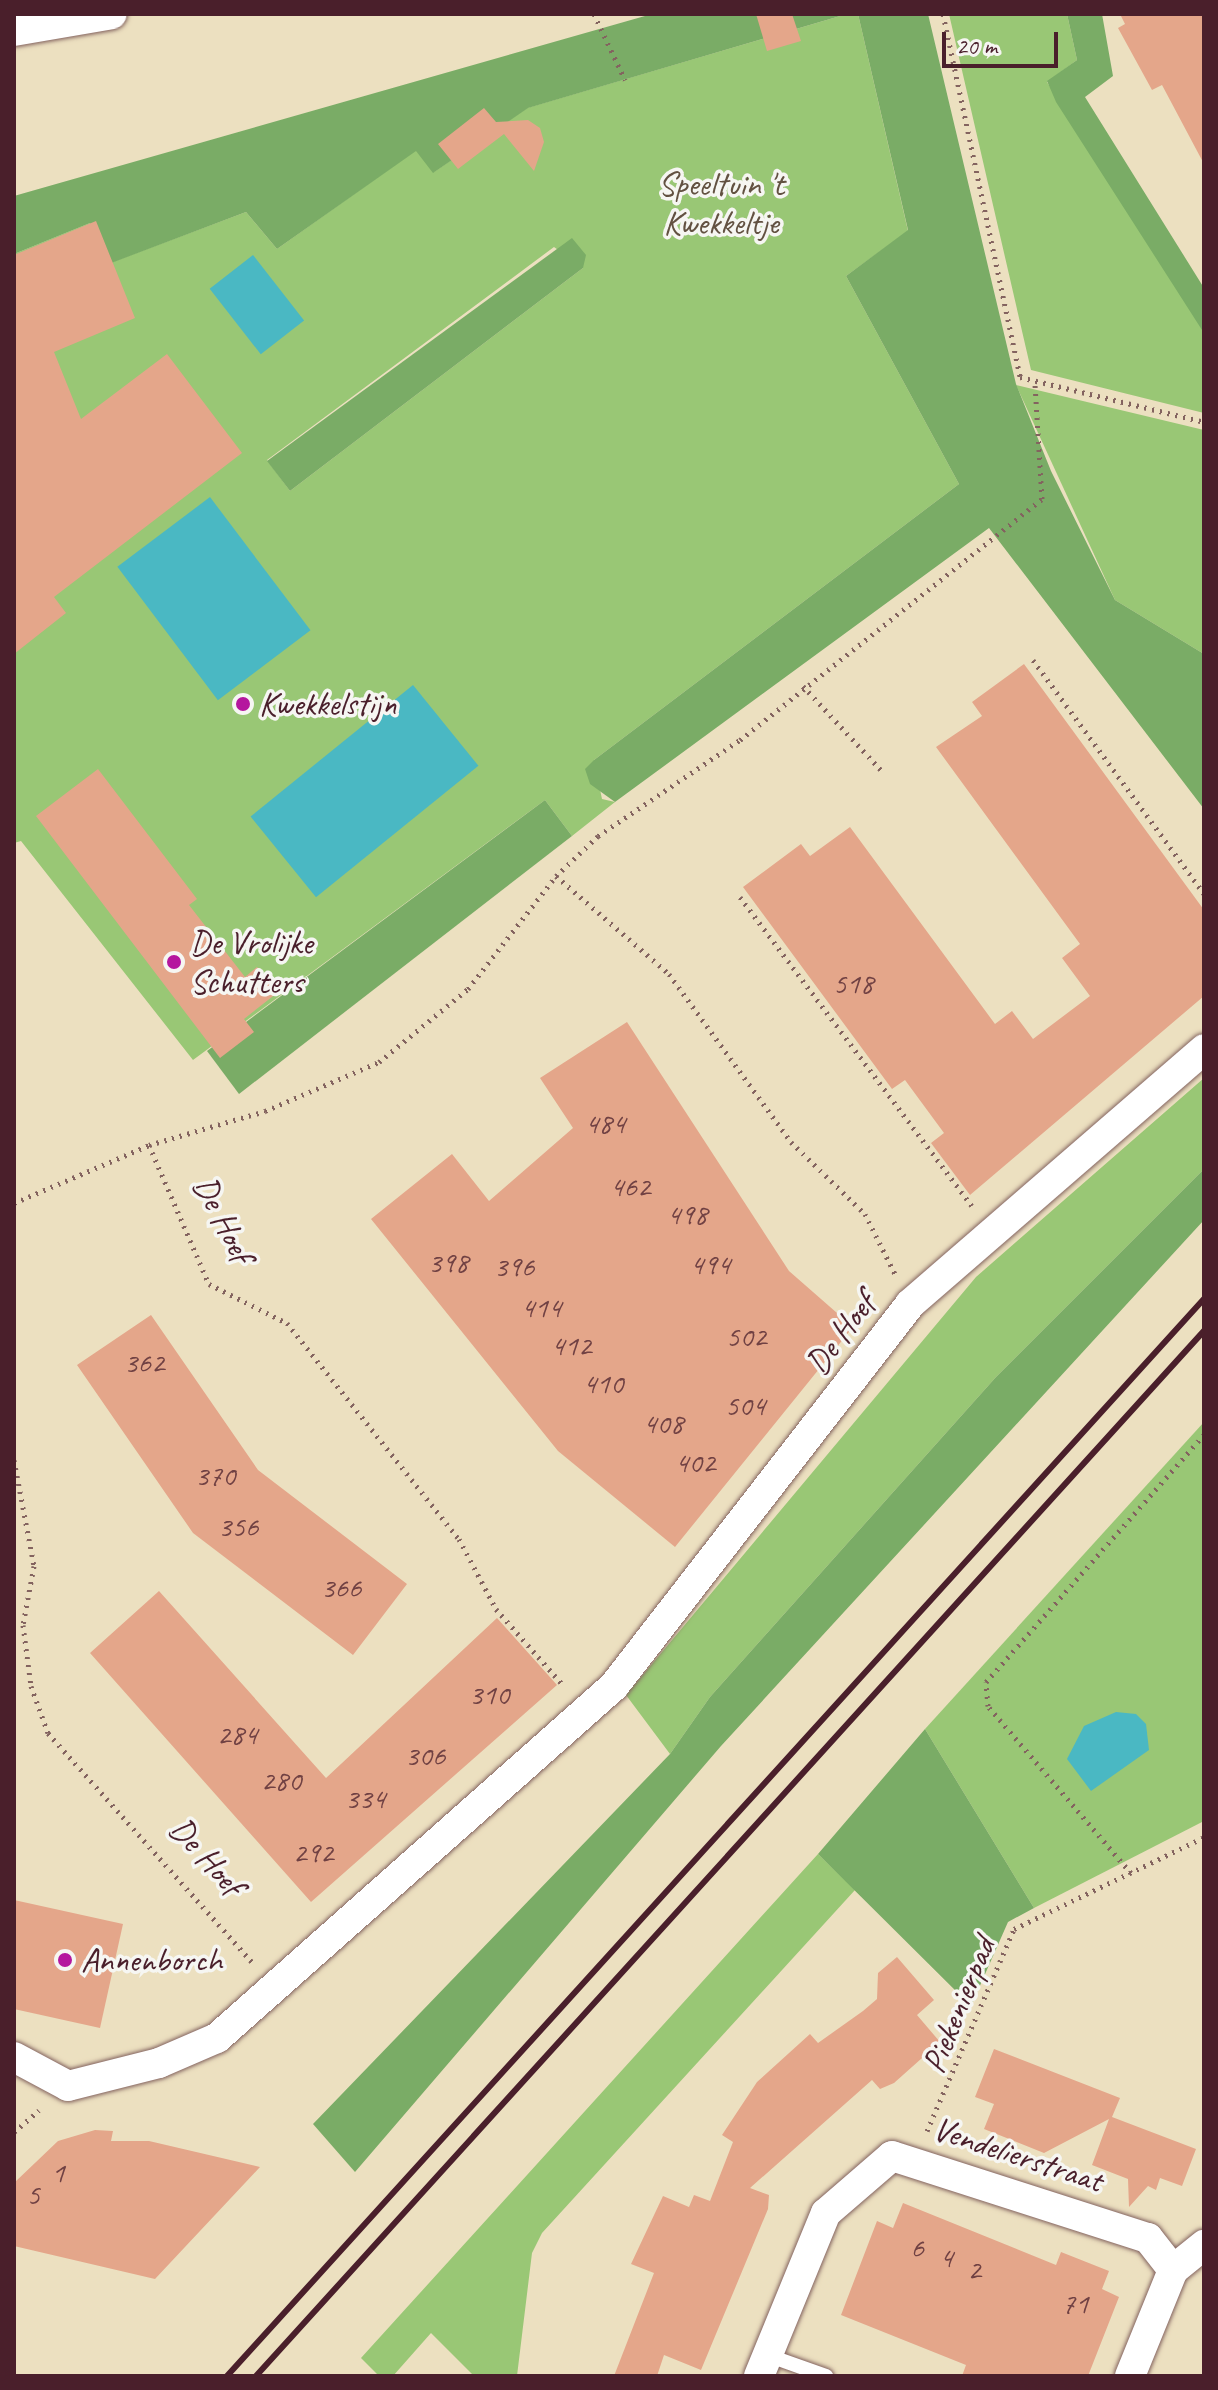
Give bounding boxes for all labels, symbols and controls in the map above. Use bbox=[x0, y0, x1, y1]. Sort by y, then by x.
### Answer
scale bar bbox=[946, 16, 1062, 66]
text: 20 m bbox=[956, 31, 997, 61]
park label: Speeltuin 't Kwekkeltje bbox=[658, 163, 784, 242]
place label: Kwekkelstijn bbox=[259, 684, 396, 724]
marker: Kwekkelstijn bbox=[234, 695, 252, 713]
place label: De Vrolijke Schutters bbox=[190, 922, 312, 1002]
marker: De Vrolijke Schutters bbox=[165, 953, 183, 971]
house number: 518 bbox=[833, 965, 873, 1001]
house number: 484 bbox=[585, 1105, 625, 1141]
house number: 462 bbox=[610, 1168, 650, 1204]
street label: De Hoef bbox=[185, 1169, 263, 1269]
house number: 498 bbox=[667, 1196, 707, 1232]
house number: 398 bbox=[428, 1244, 468, 1280]
house number: 494 bbox=[690, 1246, 730, 1282]
house number: 396 bbox=[494, 1248, 534, 1284]
street label: De Hoef bbox=[796, 1284, 884, 1382]
house number: 414 bbox=[521, 1289, 561, 1325]
house number: 502 bbox=[726, 1318, 766, 1354]
house number: 412 bbox=[551, 1327, 591, 1363]
house number: 362 bbox=[124, 1344, 164, 1380]
house number: 410 bbox=[583, 1365, 623, 1401]
house number: 504 bbox=[725, 1387, 765, 1423]
house number: 408 bbox=[643, 1405, 683, 1441]
house number: 402 bbox=[675, 1444, 715, 1480]
house number: 370 bbox=[195, 1457, 235, 1493]
house number: 356 bbox=[218, 1508, 258, 1544]
house number: 366 bbox=[321, 1569, 361, 1605]
house number: 310 bbox=[469, 1676, 509, 1712]
house number: 284 bbox=[217, 1716, 257, 1752]
house number: 306 bbox=[405, 1737, 445, 1773]
house number: 280 bbox=[261, 1762, 301, 1798]
house number: 334 bbox=[345, 1780, 385, 1816]
street label: De Hoef bbox=[161, 1808, 253, 1904]
house number: 292 bbox=[293, 1834, 333, 1870]
street label: Piekenierpad bbox=[912, 1931, 1004, 2079]
place label: Annenborch bbox=[81, 1940, 222, 1980]
marker: Annenborch bbox=[56, 1951, 74, 1969]
street label: Vendelierstraat bbox=[928, 2107, 1108, 2201]
house number: 1 bbox=[51, 2154, 65, 2190]
house number: 5 bbox=[26, 2176, 40, 2212]
house number: 6 bbox=[910, 2229, 924, 2265]
house number: 4 bbox=[939, 2239, 953, 2275]
house number: 2 bbox=[967, 2251, 981, 2287]
house number: 71 bbox=[1062, 2285, 1088, 2321]

